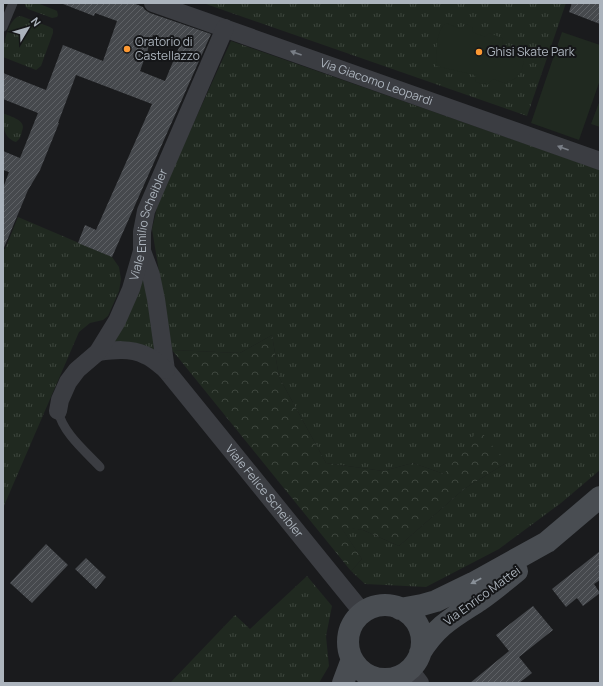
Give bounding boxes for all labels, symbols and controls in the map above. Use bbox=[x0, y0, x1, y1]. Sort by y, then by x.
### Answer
north arrow bbox=[8, 8, 48, 48]
text: N bbox=[28, 14, 45, 29]
place label: Oratorio di Castellazzo bbox=[135, 33, 200, 64]
place label: Ghisi Skate Park bbox=[487, 43, 576, 60]
marker: Oratorio di Castellazzo bbox=[122, 44, 132, 54]
marker: Ghisi Skate Park bbox=[474, 47, 484, 57]
one-way arrow bbox=[289, 50, 301, 56]
street label: Via Giacomo Leopardi bbox=[318, 54, 435, 109]
one-way arrow bbox=[557, 145, 569, 151]
street label: Viale Emilio Scheibler bbox=[125, 165, 172, 282]
street label: Viale Felice Scheibler bbox=[222, 441, 308, 542]
street label: Via Enrico Mattei bbox=[440, 562, 524, 629]
one-way arrow bbox=[470, 578, 482, 585]

